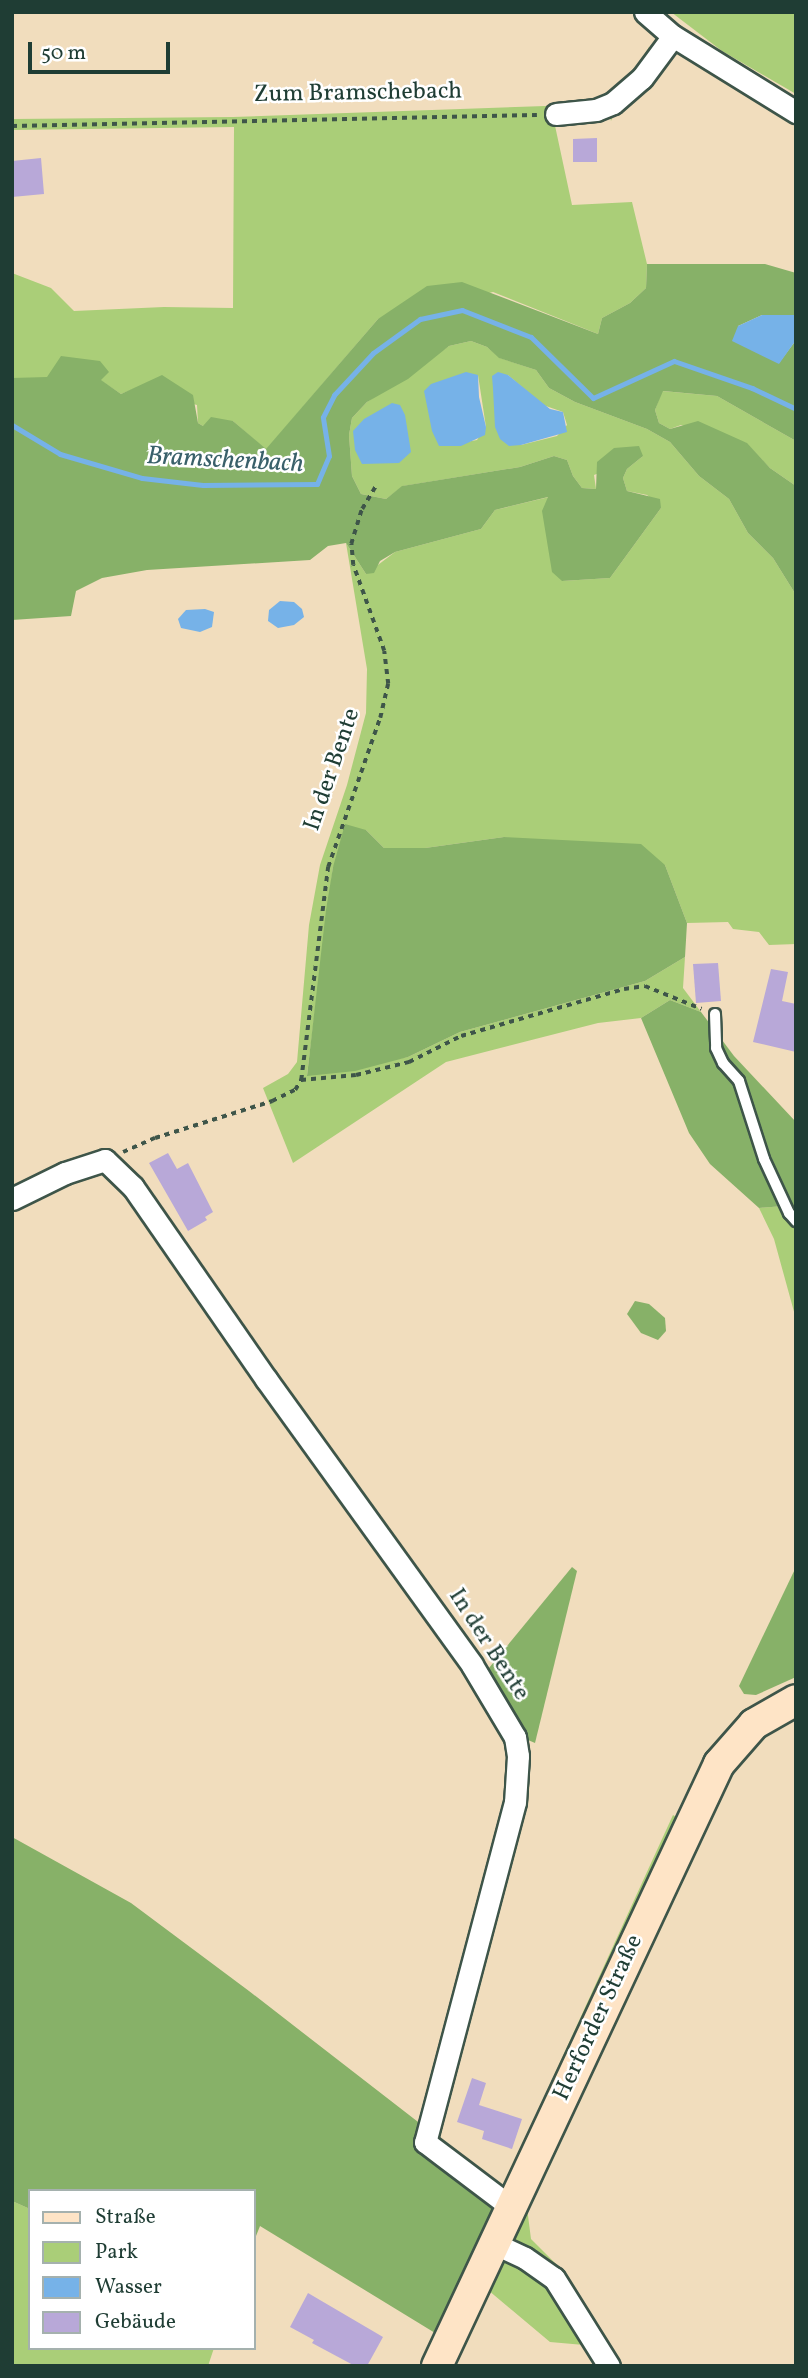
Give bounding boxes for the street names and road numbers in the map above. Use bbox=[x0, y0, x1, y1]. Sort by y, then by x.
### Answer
street label: Zum Bramschebach bbox=[254, 78, 462, 110]
street label: In der Bente bbox=[299, 705, 367, 835]
street label: In der Bente bbox=[441, 1584, 535, 1706]
street label: Herforder Straße bbox=[548, 1930, 650, 2106]

